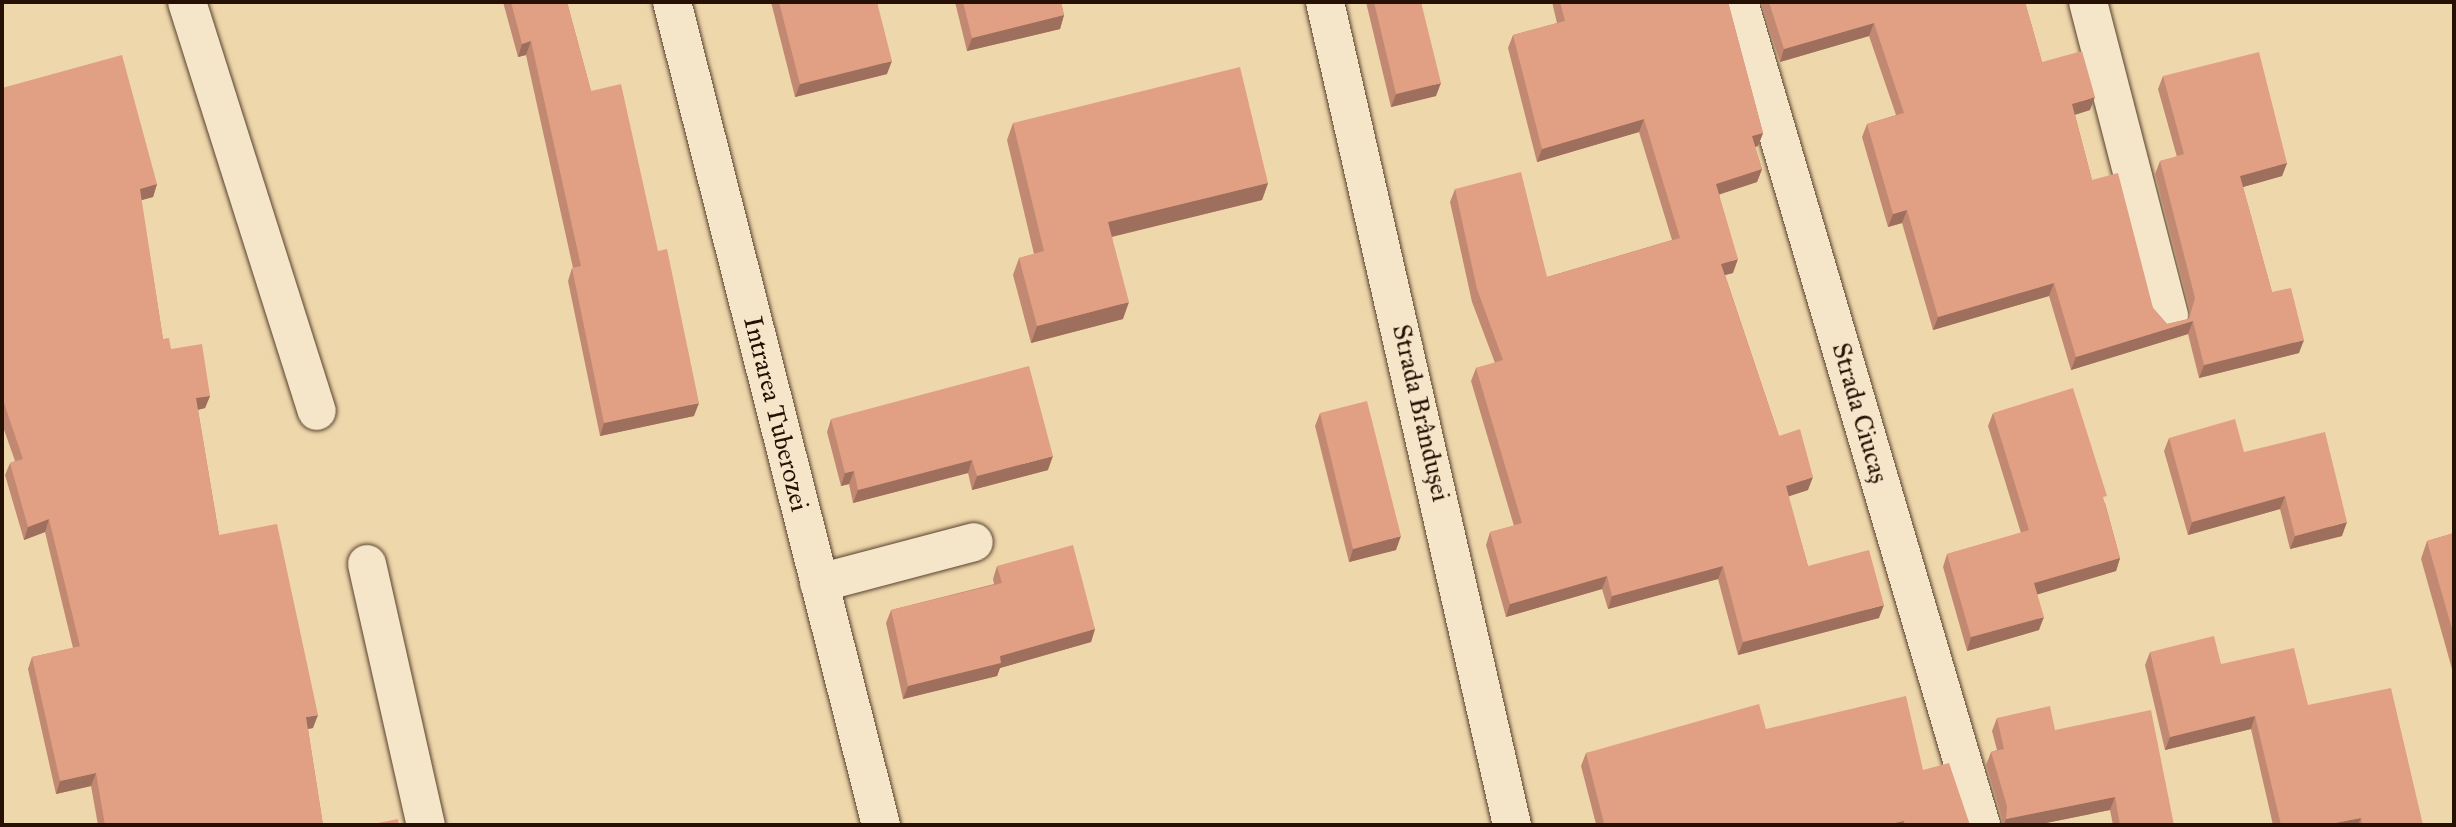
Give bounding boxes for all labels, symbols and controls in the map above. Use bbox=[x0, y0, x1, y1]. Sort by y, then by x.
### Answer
street label: Intrarea Tuberozei bbox=[737, 313, 815, 515]
street label: Strada Brândușei bbox=[1385, 321, 1457, 505]
street label: Strada Ciucaș bbox=[1825, 339, 1895, 487]

